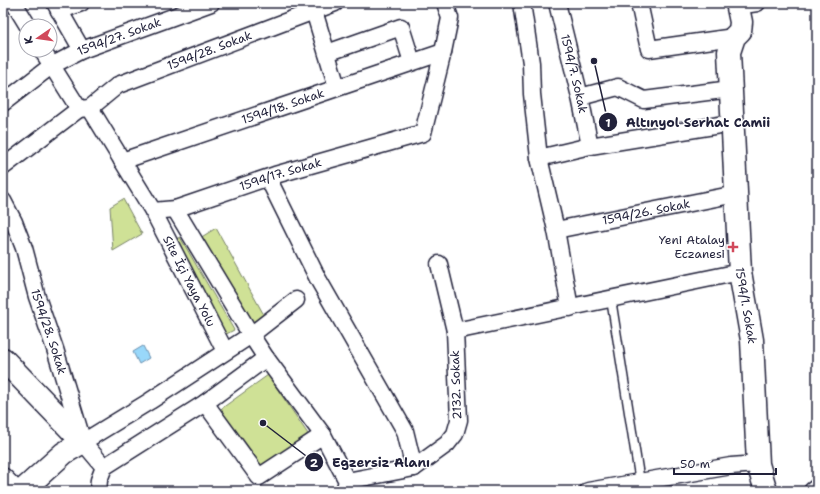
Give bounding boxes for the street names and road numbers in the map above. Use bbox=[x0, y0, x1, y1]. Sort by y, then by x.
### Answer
street label: 1594/27. Sokak bbox=[74, 14, 163, 59]
street label: 1594/28. Sokak bbox=[165, 27, 254, 74]
street label: 1594/7. Sokak bbox=[557, 33, 591, 115]
street label: 1594/18. Sokak bbox=[240, 85, 327, 128]
street label: 1594/17. Sokak bbox=[237, 154, 324, 195]
street label: 1594/26. Sokak bbox=[601, 195, 692, 229]
street label: Site İçi Yaya Yolu bbox=[159, 233, 219, 330]
street label: 1594/1. Sokak bbox=[732, 267, 760, 344]
street label: 1594/28. Sokak bbox=[27, 287, 70, 377]
street label: 2132. Sokak bbox=[447, 350, 465, 420]

